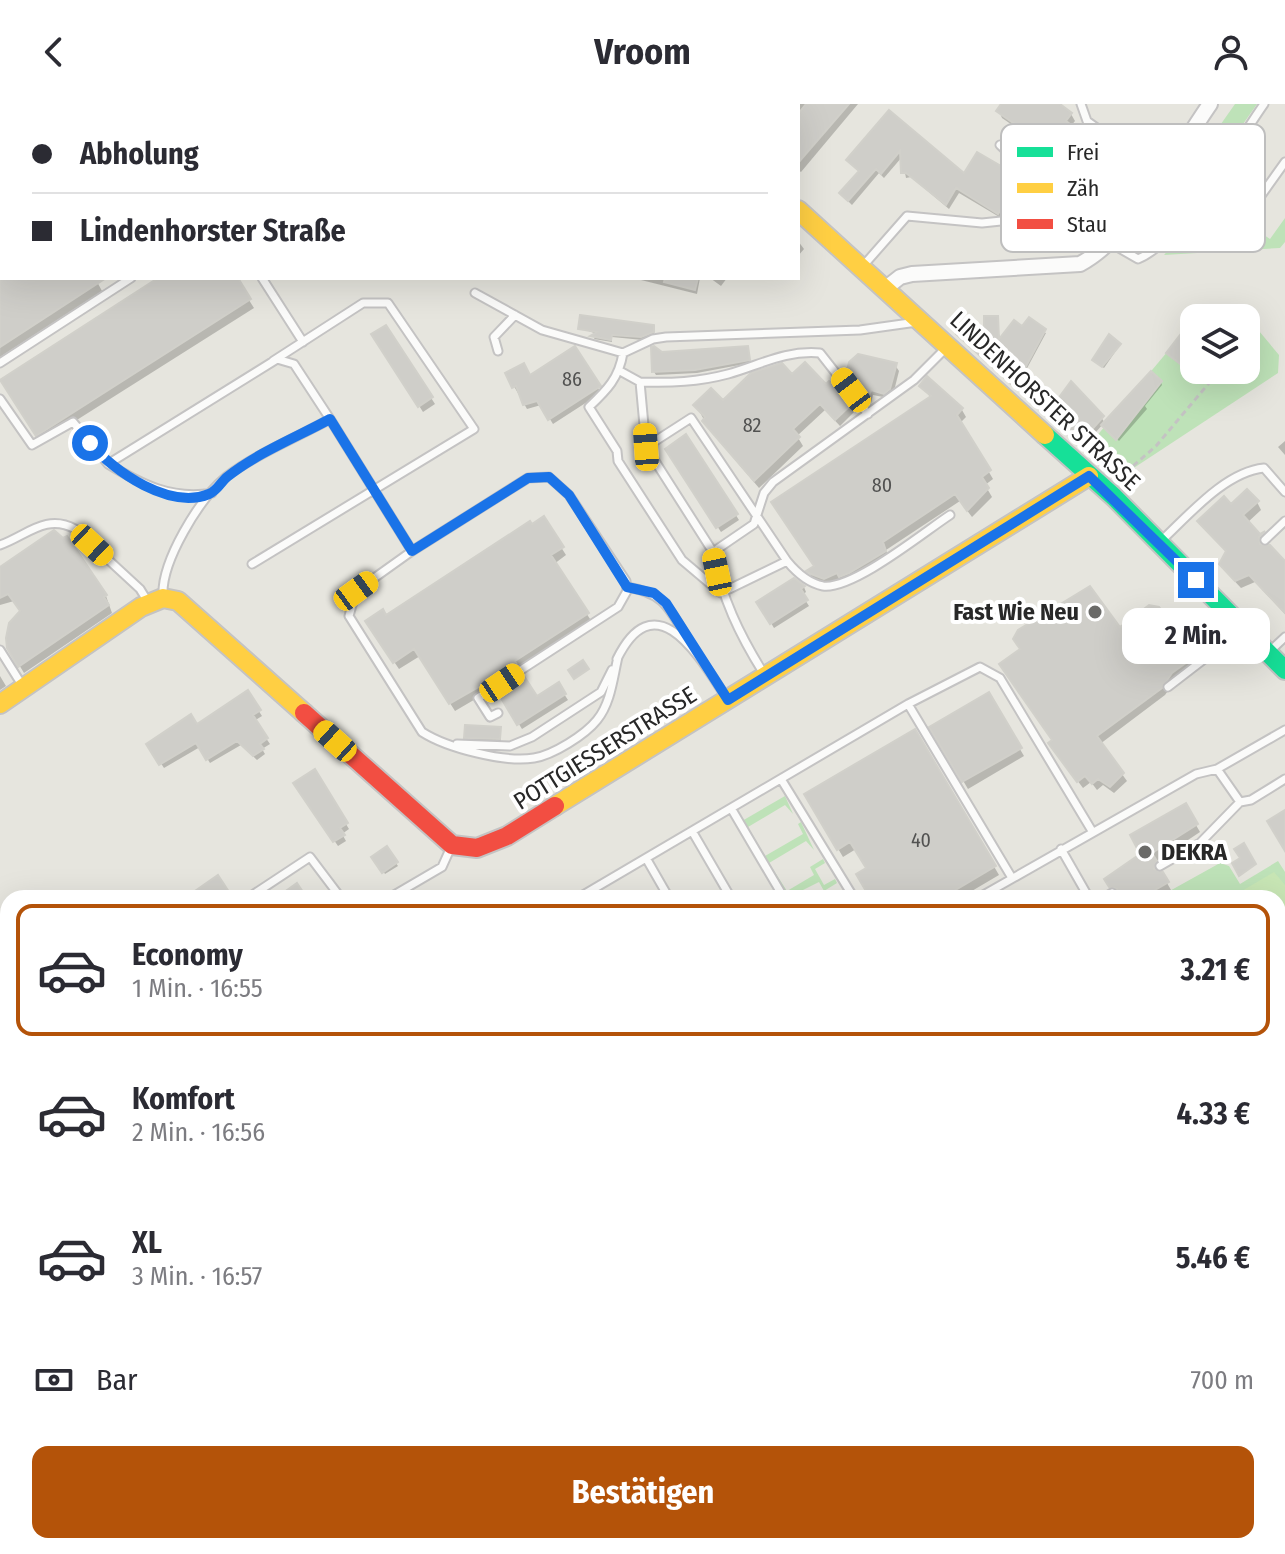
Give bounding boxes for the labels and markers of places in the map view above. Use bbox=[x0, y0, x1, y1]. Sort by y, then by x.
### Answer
place label: Fast Wie Neu bbox=[953, 598, 1079, 626]
marker: Fast Wie Neu bbox=[1086, 603, 1104, 621]
place label: DEKRA bbox=[1161, 838, 1228, 866]
marker: DEKRA bbox=[1136, 843, 1154, 861]

